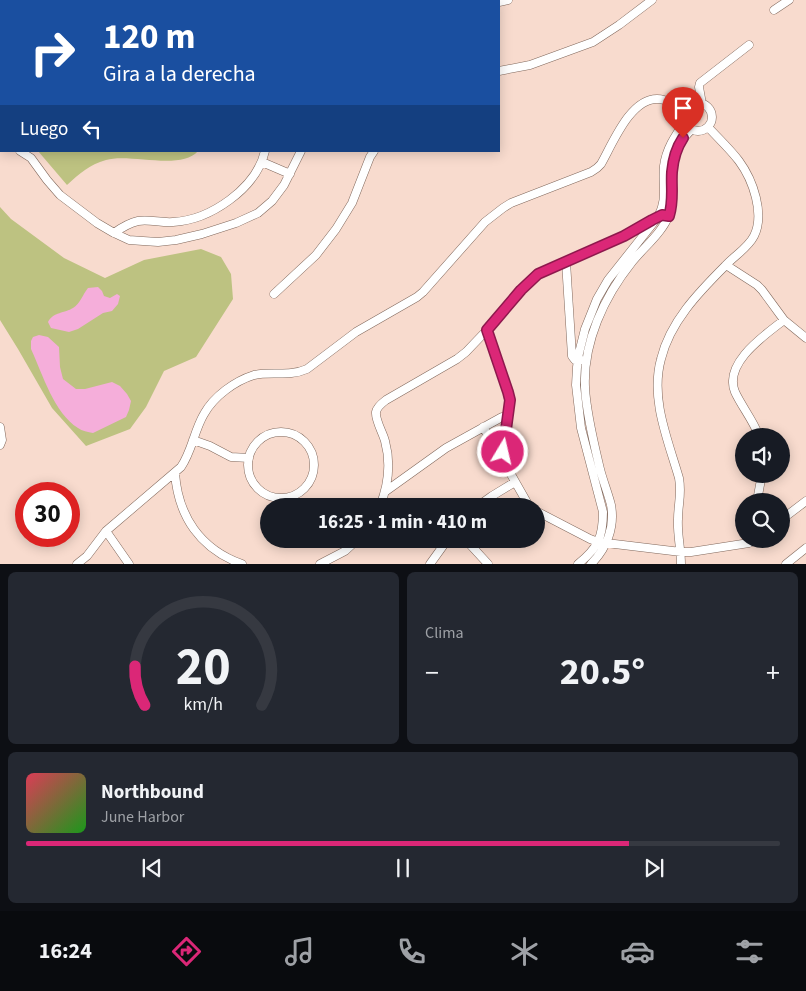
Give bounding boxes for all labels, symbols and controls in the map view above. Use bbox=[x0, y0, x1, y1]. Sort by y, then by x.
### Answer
text: 120 m bbox=[103, 12, 195, 62]
icon: right bbox=[20, 20, 85, 85]
text: Gira a la derecha bbox=[103, 58, 256, 90]
pin bbox=[662, 87, 704, 138]
icon: arrive bbox=[669, 94, 697, 122]
icon: left bbox=[78, 115, 106, 143]
text: Luego bbox=[20, 116, 68, 143]
position arrow bbox=[476, 425, 528, 477]
map controls bbox=[735, 428, 790, 548]
button: sound bbox=[735, 428, 790, 483]
speed limit sign: 30 bbox=[15, 482, 80, 547]
button: search bbox=[735, 493, 790, 548]
text: 16:25 · 1 min · 410 m bbox=[318, 509, 487, 536]
text: Clima bbox=[425, 622, 463, 644]
text: 20 bbox=[176, 631, 231, 705]
text: 20.5° bbox=[560, 645, 645, 699]
text: − bbox=[425, 653, 439, 693]
text: + bbox=[766, 653, 780, 693]
text: km/h bbox=[184, 692, 223, 717]
text: Northbound bbox=[101, 779, 204, 806]
text: June Harbor bbox=[101, 806, 184, 828]
icon: previous bbox=[138, 854, 166, 882]
icon: pause bbox=[389, 854, 417, 882]
icon: next bbox=[640, 854, 668, 882]
icon: directions bbox=[169, 934, 204, 969]
icon: music bbox=[282, 934, 317, 969]
icon: phone bbox=[394, 934, 429, 969]
icon: climate bbox=[507, 934, 542, 969]
icon: car bbox=[620, 934, 655, 969]
icon: filters bbox=[732, 934, 767, 969]
text: 16:24 bbox=[39, 935, 92, 967]

